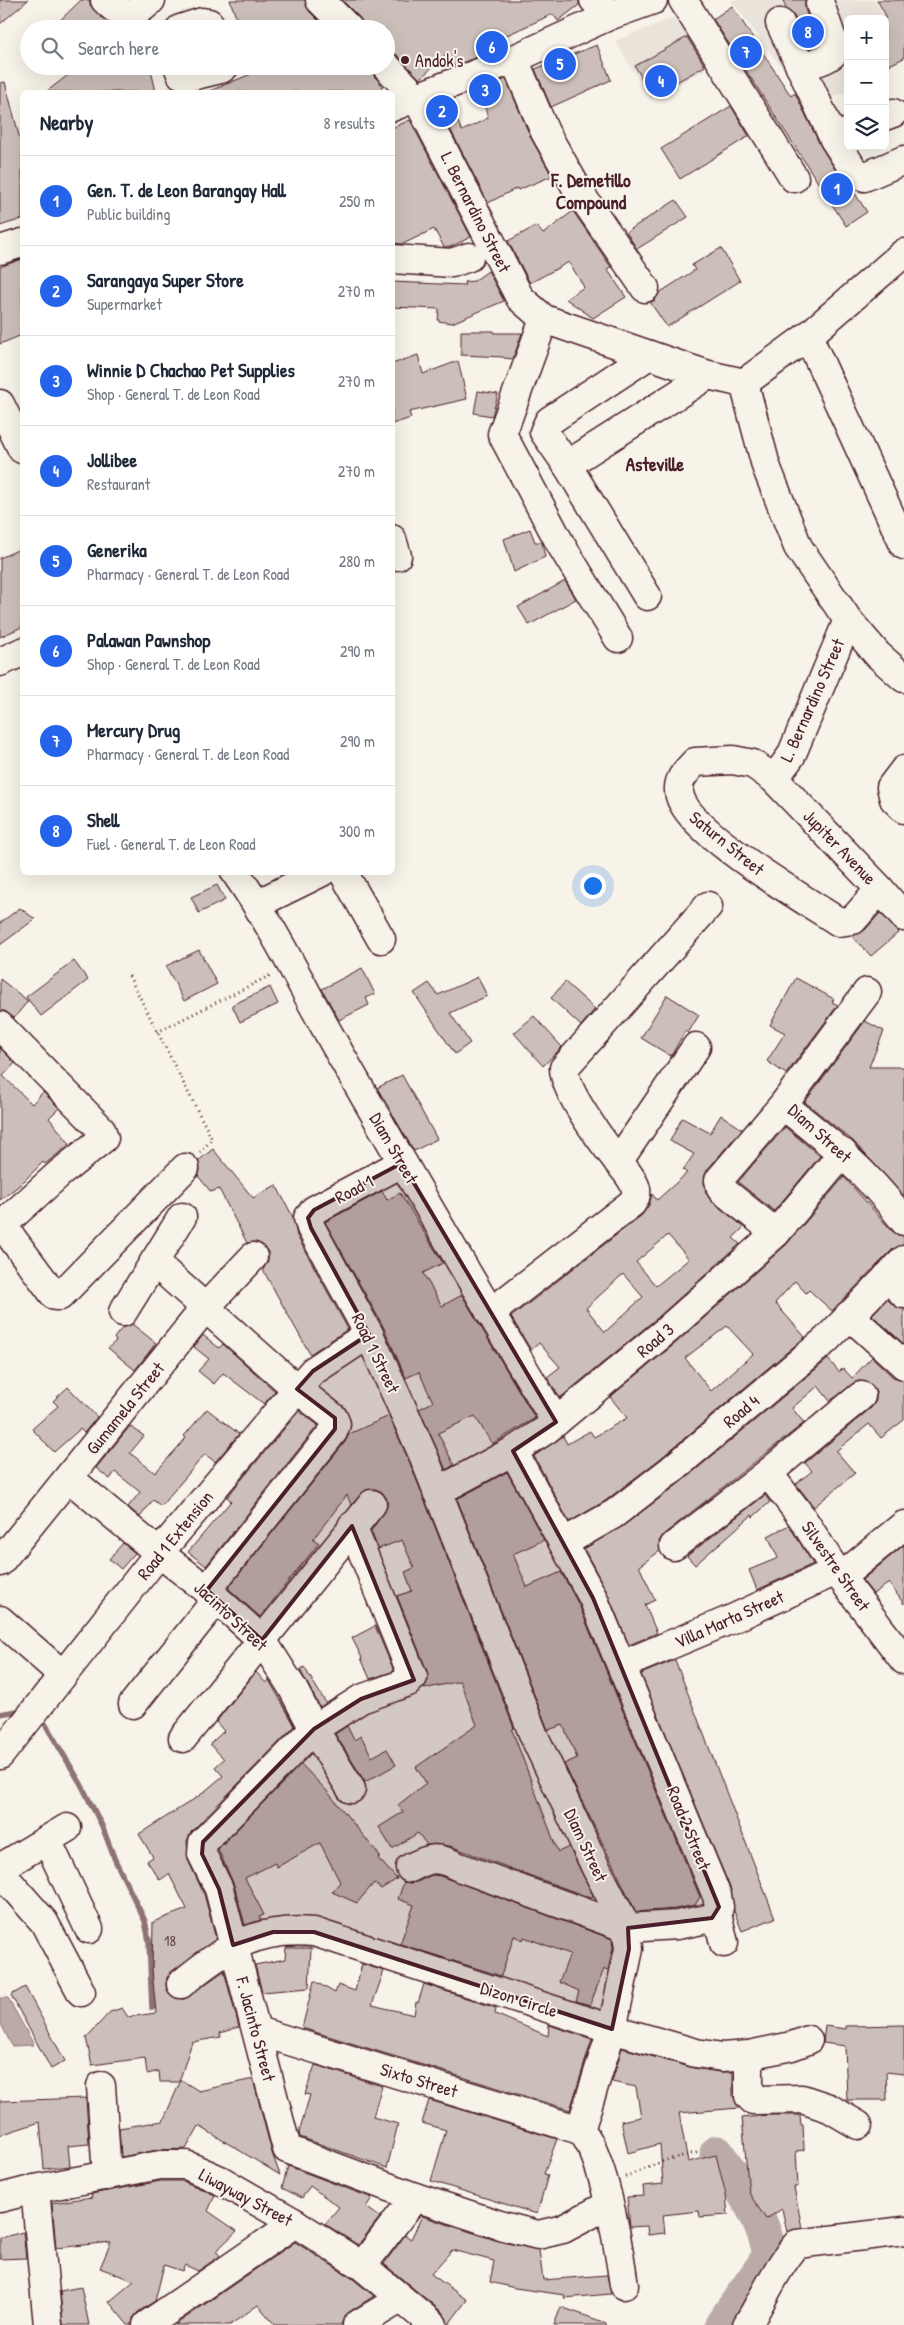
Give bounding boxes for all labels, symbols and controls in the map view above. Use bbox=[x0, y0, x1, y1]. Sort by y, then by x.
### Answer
pin: 8 bbox=[792, 13, 824, 51]
map controls bbox=[844, 15, 889, 150]
button: + bbox=[844, 15, 889, 60]
search box bbox=[20, 20, 395, 75]
pin: 6 bbox=[476, 28, 508, 66]
pin: 7 bbox=[730, 33, 762, 71]
icon: search bbox=[38, 34, 66, 62]
text: Search here bbox=[78, 35, 159, 61]
pin: 5 bbox=[544, 45, 576, 83]
place label: Andok's bbox=[415, 48, 464, 73]
marker: Andok's bbox=[399, 54, 411, 66]
button: − bbox=[844, 60, 889, 105]
pin: 4 bbox=[645, 62, 677, 100]
pin: 3 bbox=[469, 71, 501, 109]
pin: 2 bbox=[426, 92, 458, 130]
button: layers bbox=[844, 105, 889, 150]
text: Nearby bbox=[40, 108, 93, 137]
text: 8 results bbox=[323, 112, 375, 134]
street label: L. Bernardino Street bbox=[435, 147, 518, 277]
district label: F. Demetillo Compound bbox=[550, 167, 631, 216]
pin: 1 bbox=[821, 170, 853, 208]
text: Gen. T. de Leon Barangay Hall bbox=[87, 177, 286, 203]
text: 1 bbox=[53, 190, 59, 212]
text: 250 m bbox=[339, 190, 375, 212]
text: Public building bbox=[87, 203, 170, 225]
text: Sarangaya Super Store bbox=[87, 267, 244, 293]
text: 2 bbox=[52, 280, 60, 302]
text: 270 m bbox=[338, 280, 375, 302]
text: Supermarket bbox=[87, 293, 162, 315]
text: Winnie D Chachao Pet Supplies bbox=[87, 357, 295, 383]
text: 3 bbox=[52, 370, 60, 392]
text: 270 m bbox=[338, 370, 375, 392]
text: Shop · General T. de Leon Road bbox=[87, 383, 260, 405]
text: Jollibee bbox=[87, 447, 137, 473]
district label: Asteville bbox=[626, 451, 685, 477]
text: 4 bbox=[53, 460, 59, 482]
text: 270 m bbox=[338, 460, 375, 482]
text: Restaurant bbox=[87, 473, 150, 495]
text: Generika bbox=[87, 537, 147, 563]
text: 5 bbox=[53, 550, 59, 572]
text: 280 m bbox=[339, 550, 375, 572]
text: Pharmacy · General T. de Leon Road bbox=[87, 563, 289, 585]
text: Palawan Pawnshop bbox=[87, 627, 210, 653]
street label: L. Bernardino Street bbox=[774, 634, 851, 766]
text: 6 bbox=[53, 640, 59, 662]
text: 290 m bbox=[340, 640, 375, 662]
text: Shop · General T. de Leon Road bbox=[87, 653, 260, 675]
text: Mercury Drug bbox=[87, 717, 180, 743]
text: 7 bbox=[52, 730, 60, 752]
text: 290 m bbox=[340, 730, 375, 752]
text: Pharmacy · General T. de Leon Road bbox=[87, 743, 289, 765]
street label: Jupiter Avenue bbox=[798, 804, 882, 890]
street label: Saturn Street bbox=[684, 805, 770, 881]
text: Shell bbox=[87, 807, 119, 833]
text: 8 bbox=[53, 820, 59, 842]
text: 300 m bbox=[339, 820, 375, 842]
text: Fuel · General T. de Leon Road bbox=[87, 833, 255, 855]
your location bbox=[580, 873, 606, 899]
street label: Diam Street bbox=[783, 1098, 858, 1169]
street label: Diam Street bbox=[364, 1108, 425, 1189]
street label: Road 1 bbox=[330, 1169, 378, 1209]
street label: Road 1 Street bbox=[346, 1309, 406, 1398]
street label: Road 3 bbox=[631, 1317, 679, 1363]
street label: Gumamela Street bbox=[80, 1356, 171, 1460]
street label: Road 4 bbox=[717, 1388, 765, 1434]
street label: Road 1 Extension bbox=[131, 1485, 219, 1585]
street label: Silvestre Street bbox=[796, 1516, 877, 1617]
street label: Jacinto Street bbox=[189, 1575, 274, 1657]
street label: Villa Marta Street bbox=[670, 1583, 788, 1654]
street label: Road 2 Street bbox=[661, 1782, 717, 1874]
street label: Diam Street bbox=[558, 1804, 614, 1886]
house number: 18 bbox=[164, 1930, 176, 1951]
street label: F. Jacinto Street bbox=[230, 1973, 282, 2085]
street label: Dizon Circle bbox=[477, 1975, 561, 2023]
street label: Sixto Street bbox=[377, 2056, 462, 2104]
street label: Liwayway Street bbox=[195, 2162, 298, 2233]

